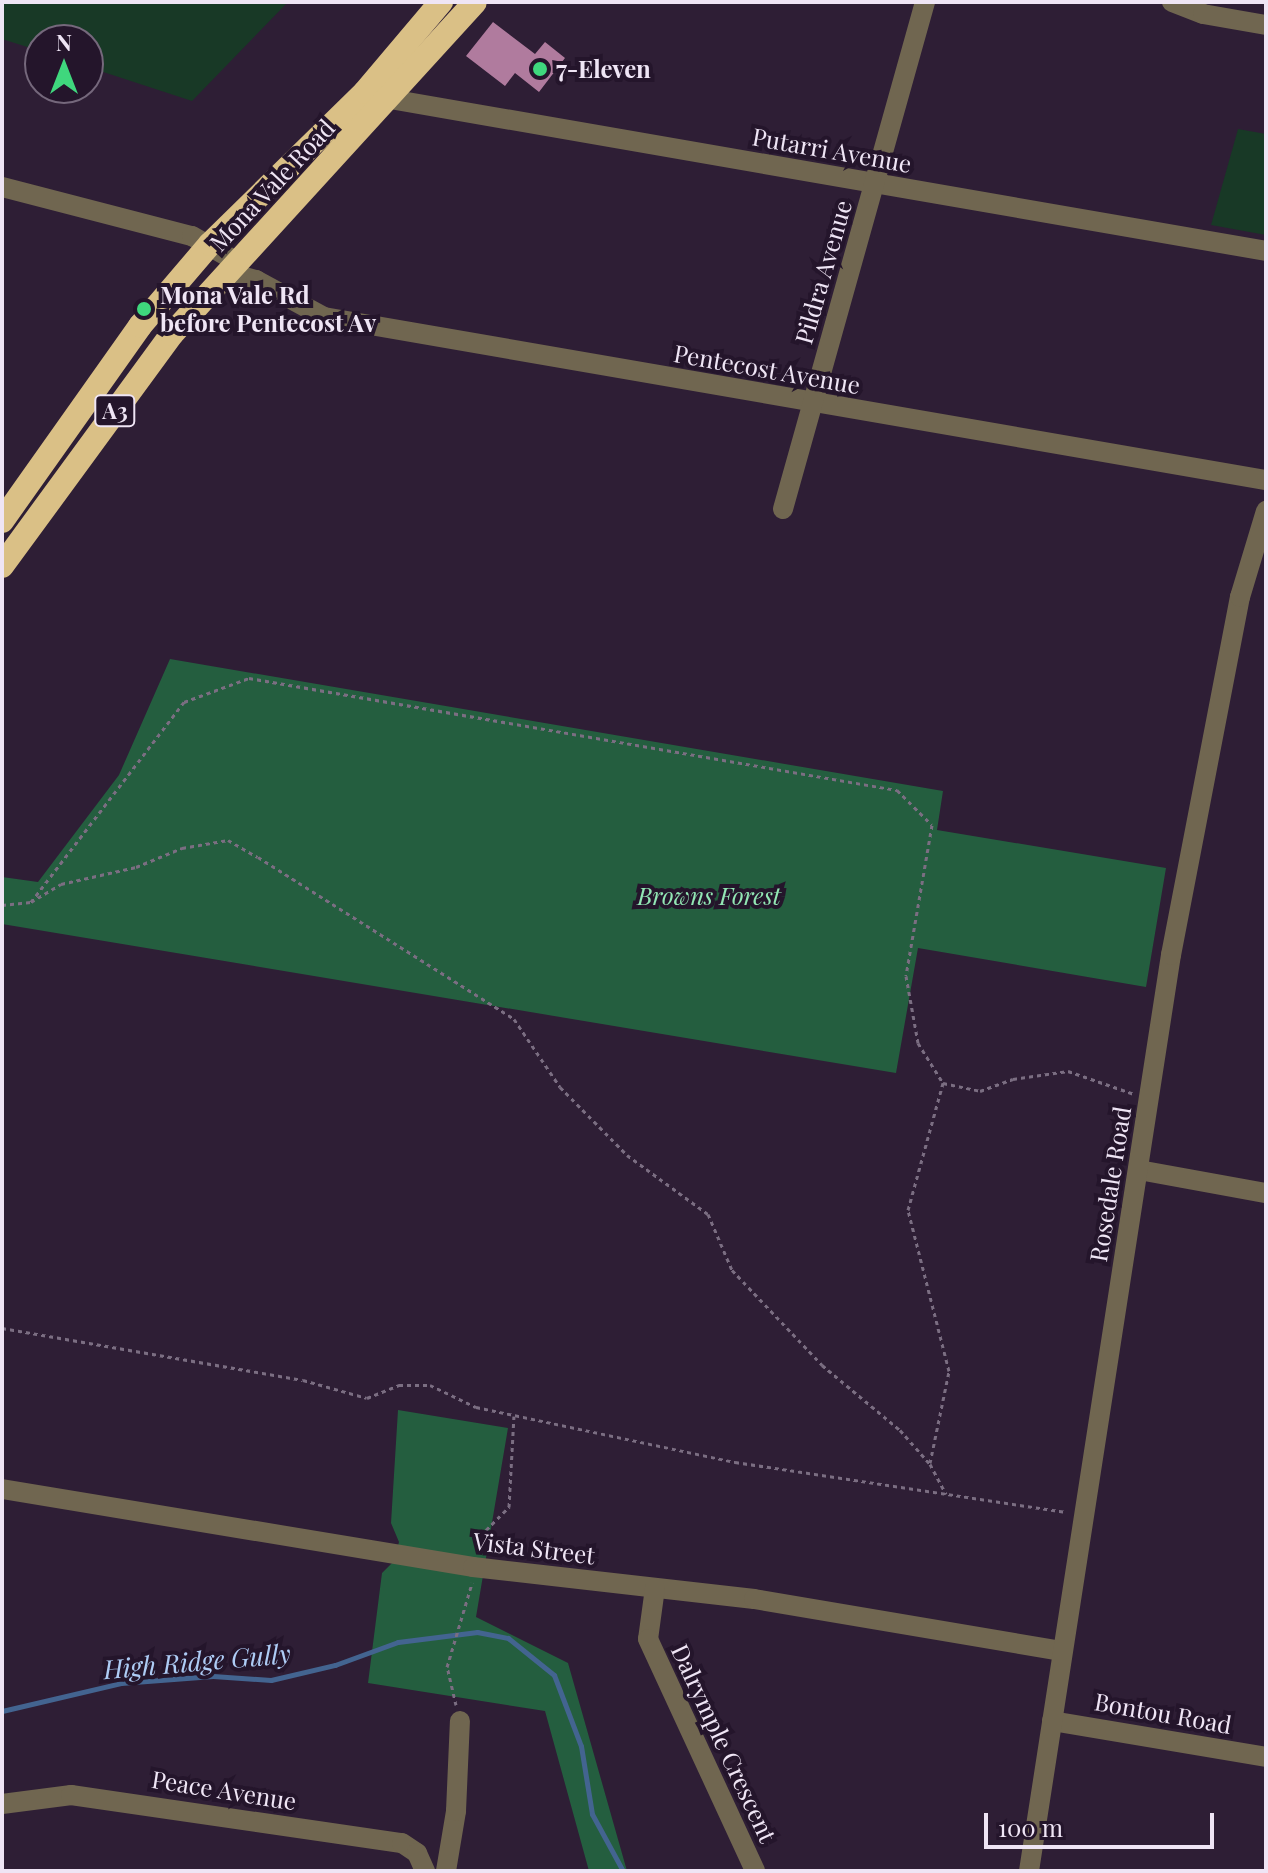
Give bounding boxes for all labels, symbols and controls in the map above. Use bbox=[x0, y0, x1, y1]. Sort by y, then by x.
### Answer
north arrow bbox=[24, 24, 104, 104]
text: N bbox=[56, 27, 72, 57]
place label: 7-Eleven bbox=[556, 55, 651, 83]
marker: 7-Eleven bbox=[531, 60, 549, 78]
street label: Mona Vale Road bbox=[203, 113, 341, 257]
street label: Putarri Avenue bbox=[750, 122, 914, 178]
street label: Pildra Avenue bbox=[789, 196, 857, 348]
place label: Mona Vale Rd before Pentecost Av bbox=[160, 281, 377, 337]
marker: Mona Vale Rd before Pentecost Av bbox=[135, 300, 153, 318]
street label: Pentecost Avenue bbox=[671, 338, 863, 400]
road number: A3 bbox=[93, 393, 137, 429]
park label: Browns Forest bbox=[637, 882, 781, 910]
street label: Rosedale Road bbox=[1084, 1104, 1136, 1264]
street label: Vista Street bbox=[471, 1526, 597, 1570]
water label: High Ridge Gully bbox=[102, 1637, 292, 1685]
street label: Dalrymple Crescent bbox=[666, 1639, 782, 1847]
street label: Bontou Road bbox=[1092, 1687, 1234, 1739]
street label: Peace Avenue bbox=[149, 1764, 299, 1816]
scale bar bbox=[988, 1797, 1218, 1847]
text: 100 m bbox=[998, 1811, 1063, 1843]

